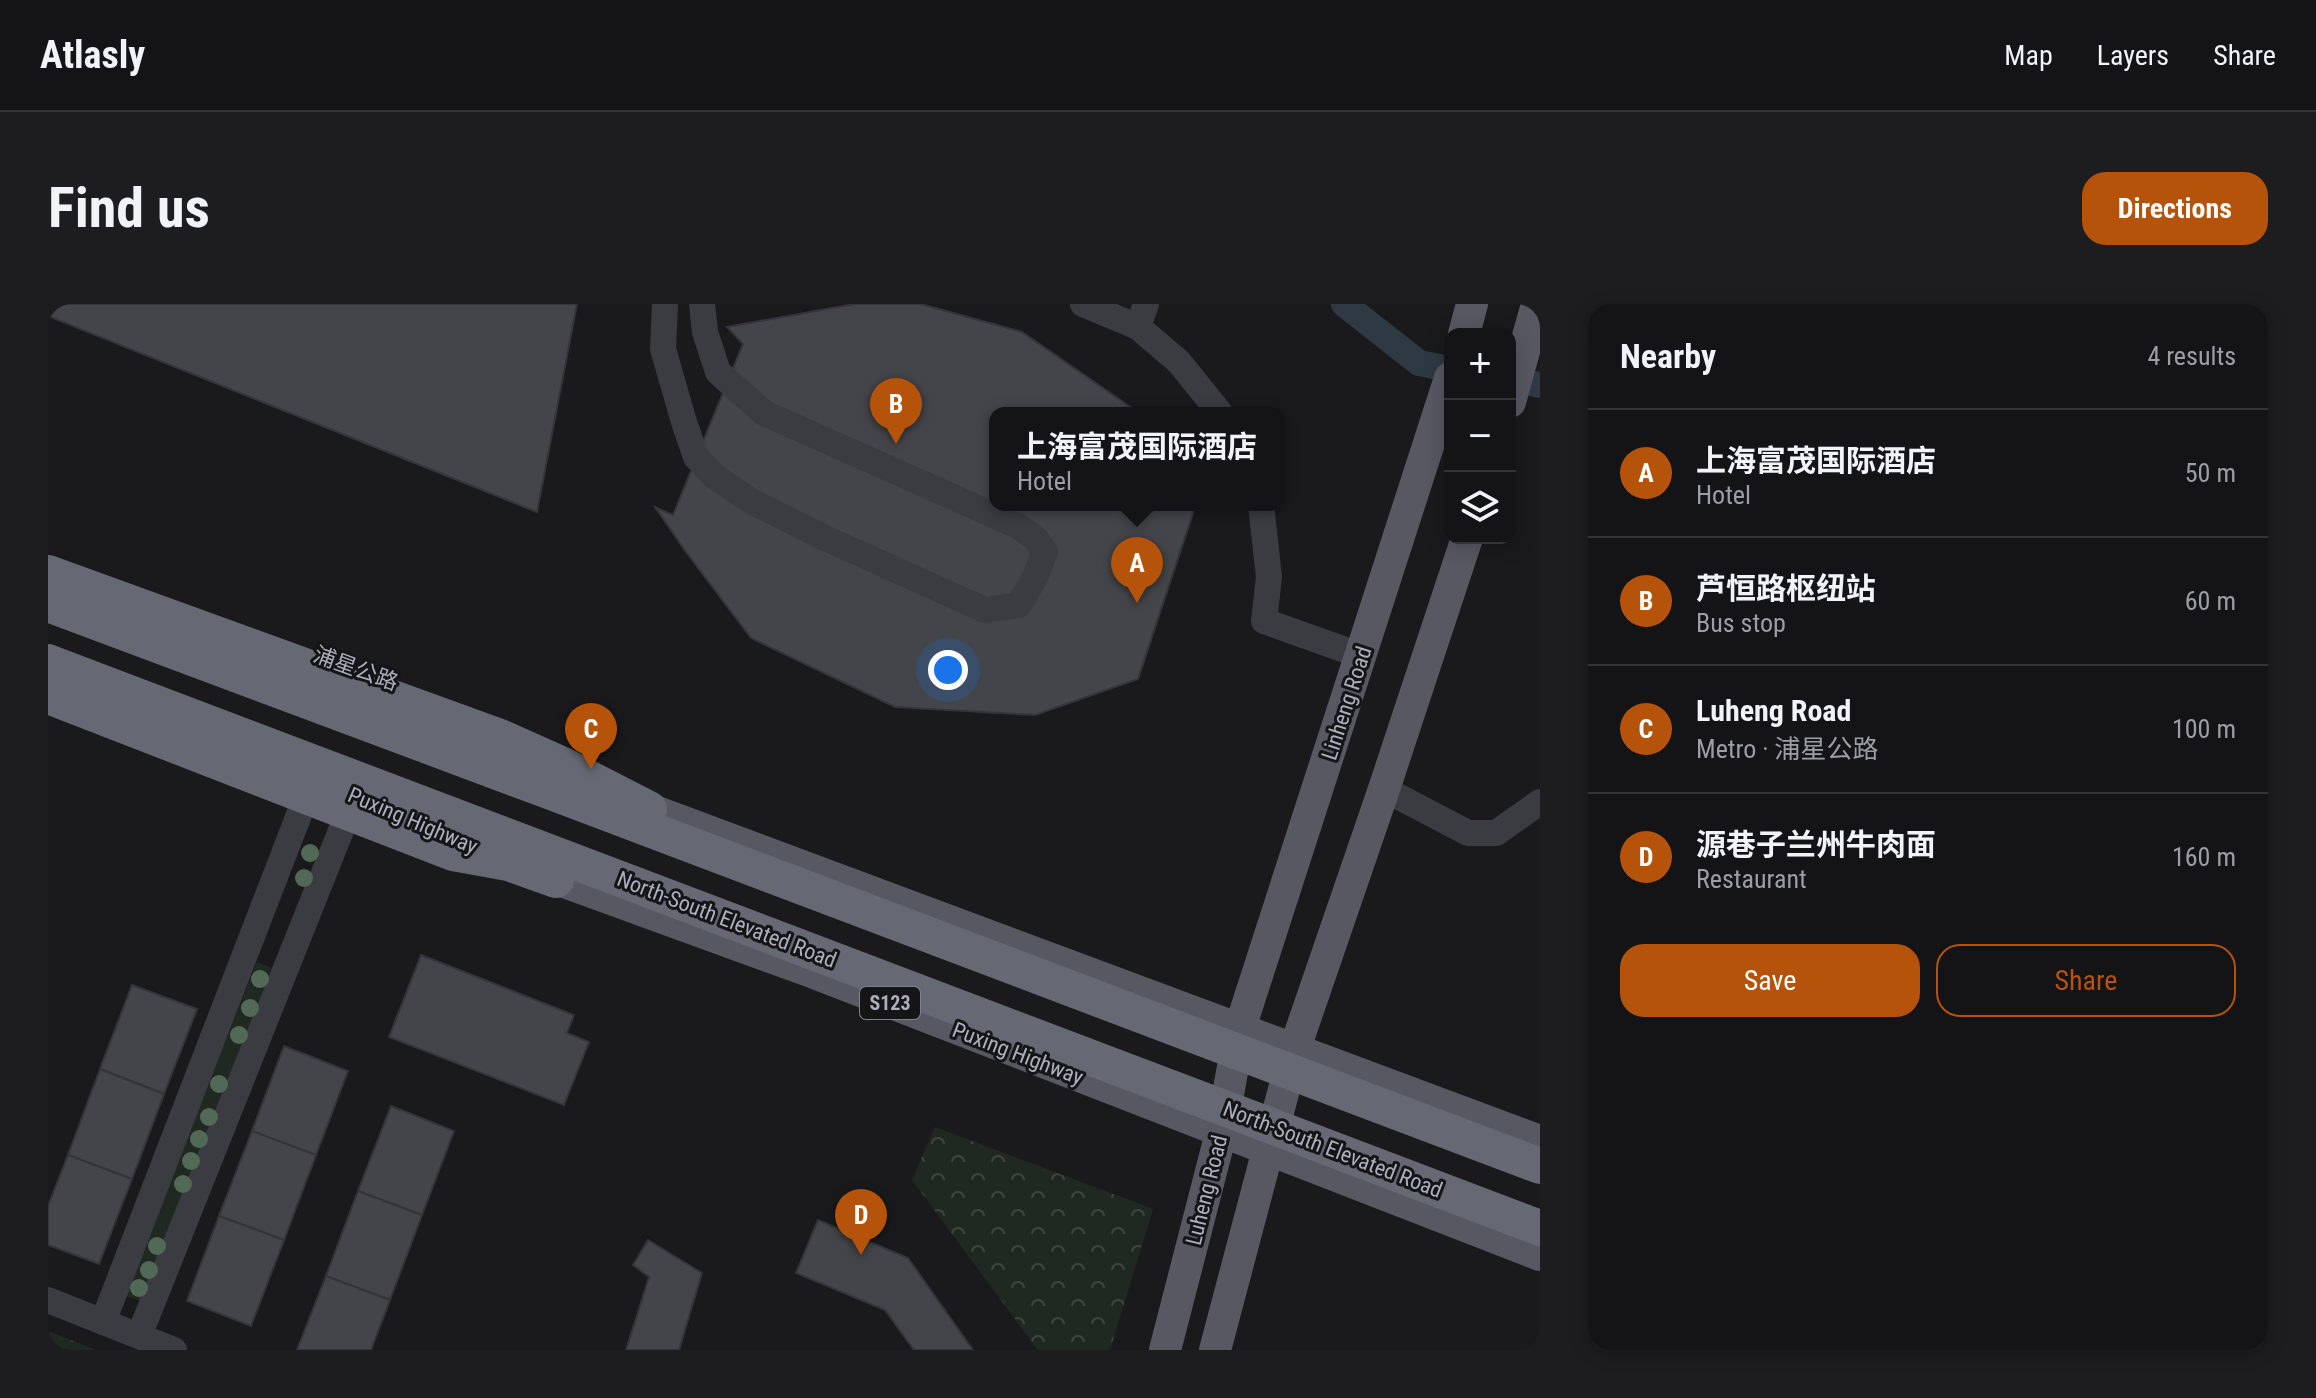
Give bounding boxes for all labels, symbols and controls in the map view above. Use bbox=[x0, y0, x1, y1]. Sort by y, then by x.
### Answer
text: Atlasly bbox=[40, 33, 145, 77]
text: Map bbox=[2004, 39, 2053, 72]
text: Layers bbox=[2097, 39, 2169, 72]
text: Share bbox=[2213, 39, 2276, 72]
button: Directions bbox=[2082, 172, 2268, 245]
text: Find us bbox=[48, 175, 210, 241]
map controls bbox=[1444, 328, 1516, 544]
button: + bbox=[1444, 328, 1516, 400]
text: Nearby bbox=[1620, 336, 1716, 376]
text: 4 results bbox=[2147, 341, 2236, 371]
pin: B bbox=[870, 378, 922, 444]
button: − bbox=[1444, 400, 1516, 472]
popup bbox=[989, 407, 1285, 511]
text: 上海富茂国际酒店 bbox=[1017, 429, 1257, 464]
text: 上海富茂国际酒店 bbox=[1696, 443, 1936, 478]
text: A bbox=[1638, 458, 1654, 488]
text: 50 m bbox=[2185, 458, 2236, 488]
text: Hotel bbox=[1017, 466, 1072, 496]
button: layers bbox=[1444, 472, 1516, 544]
text: Hotel bbox=[1696, 480, 1751, 510]
pin: A bbox=[1111, 537, 1163, 603]
text: 芦恒路枢纽站 bbox=[1696, 571, 1876, 606]
text: B bbox=[1639, 586, 1653, 616]
text: 60 m bbox=[2185, 586, 2236, 616]
text: Bus stop bbox=[1696, 608, 1786, 638]
street label: 浦星公路 bbox=[310, 642, 401, 695]
street label: Linheng Road bbox=[1316, 643, 1377, 763]
your location bbox=[928, 650, 968, 690]
text: Luheng Road bbox=[1696, 693, 1851, 728]
pin: C bbox=[565, 703, 617, 769]
text: C bbox=[1639, 714, 1653, 744]
text: 100 m bbox=[2172, 714, 2236, 744]
text: Metro · 浦星公路 bbox=[1696, 734, 1879, 764]
street label: Puxing Highway bbox=[344, 782, 481, 859]
text: 源巷子兰州牛肉面 bbox=[1696, 827, 1936, 862]
text: D bbox=[1639, 842, 1653, 872]
text: 160 m bbox=[2172, 842, 2236, 872]
text: Restaurant bbox=[1696, 864, 1807, 894]
street label: North-South Elevated Road bbox=[614, 866, 840, 973]
button: Save bbox=[1620, 944, 1920, 1017]
button: Share bbox=[1936, 944, 2236, 1017]
road number: S123 bbox=[860, 987, 920, 1019]
street label: Puxing Highway bbox=[949, 1017, 1087, 1090]
street label: North-South Elevated Road bbox=[1220, 1096, 1446, 1203]
street label: Luheng Road bbox=[1181, 1133, 1232, 1248]
pin: D bbox=[835, 1189, 887, 1255]

